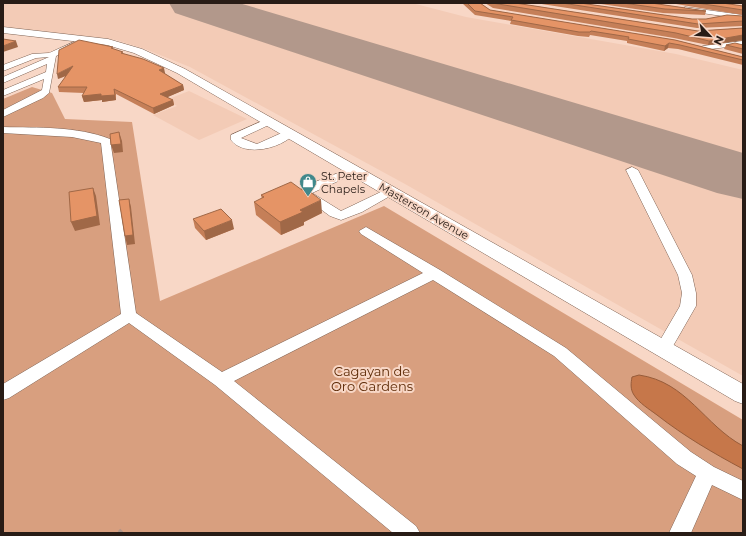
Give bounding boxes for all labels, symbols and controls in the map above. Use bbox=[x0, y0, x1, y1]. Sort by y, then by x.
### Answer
north arrow bbox=[690, 16, 730, 56]
text: N bbox=[711, 33, 727, 47]
place label: St. Peter Chapels bbox=[321, 169, 367, 196]
shop icon: St. Peter Chapels bbox=[298, 172, 318, 197]
street label: Masterson Avenue bbox=[376, 180, 472, 243]
park label: Cagayan de Oro Gardens bbox=[331, 363, 413, 394]

